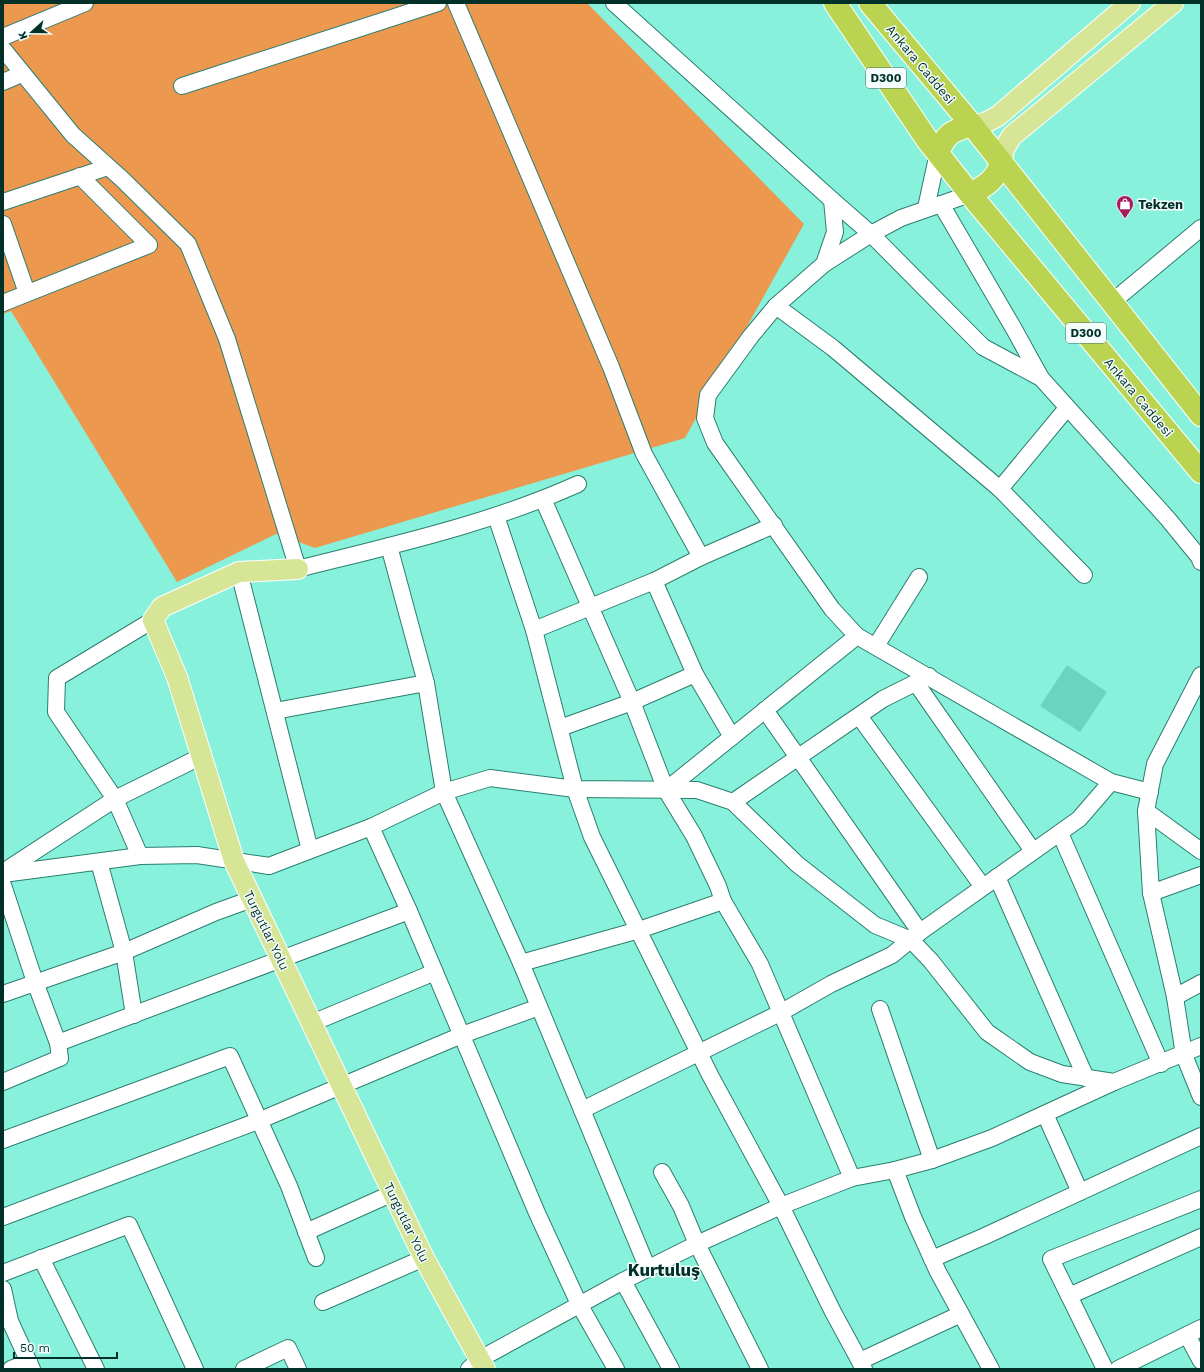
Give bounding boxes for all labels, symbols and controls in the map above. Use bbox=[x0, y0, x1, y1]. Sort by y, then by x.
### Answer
north arrow bbox=[12, 12, 52, 52]
street label: Ankara Caddesi bbox=[883, 22, 958, 107]
text: K bbox=[16, 29, 31, 41]
road number: D300 bbox=[866, 68, 906, 88]
shop icon: Tekzen bbox=[1115, 194, 1135, 219]
place label: Tekzen bbox=[1138, 197, 1183, 212]
road number: D300 bbox=[1066, 323, 1106, 343]
street label: Ankara Caddesi bbox=[1101, 355, 1176, 440]
street label: Turgutlar Yolu bbox=[241, 888, 292, 973]
street label: Turgutlar Yolu bbox=[381, 1180, 432, 1265]
district label: Kurtuluş bbox=[628, 1260, 700, 1280]
scale bar bbox=[14, 1334, 117, 1360]
text: 50 m bbox=[20, 1341, 50, 1355]

